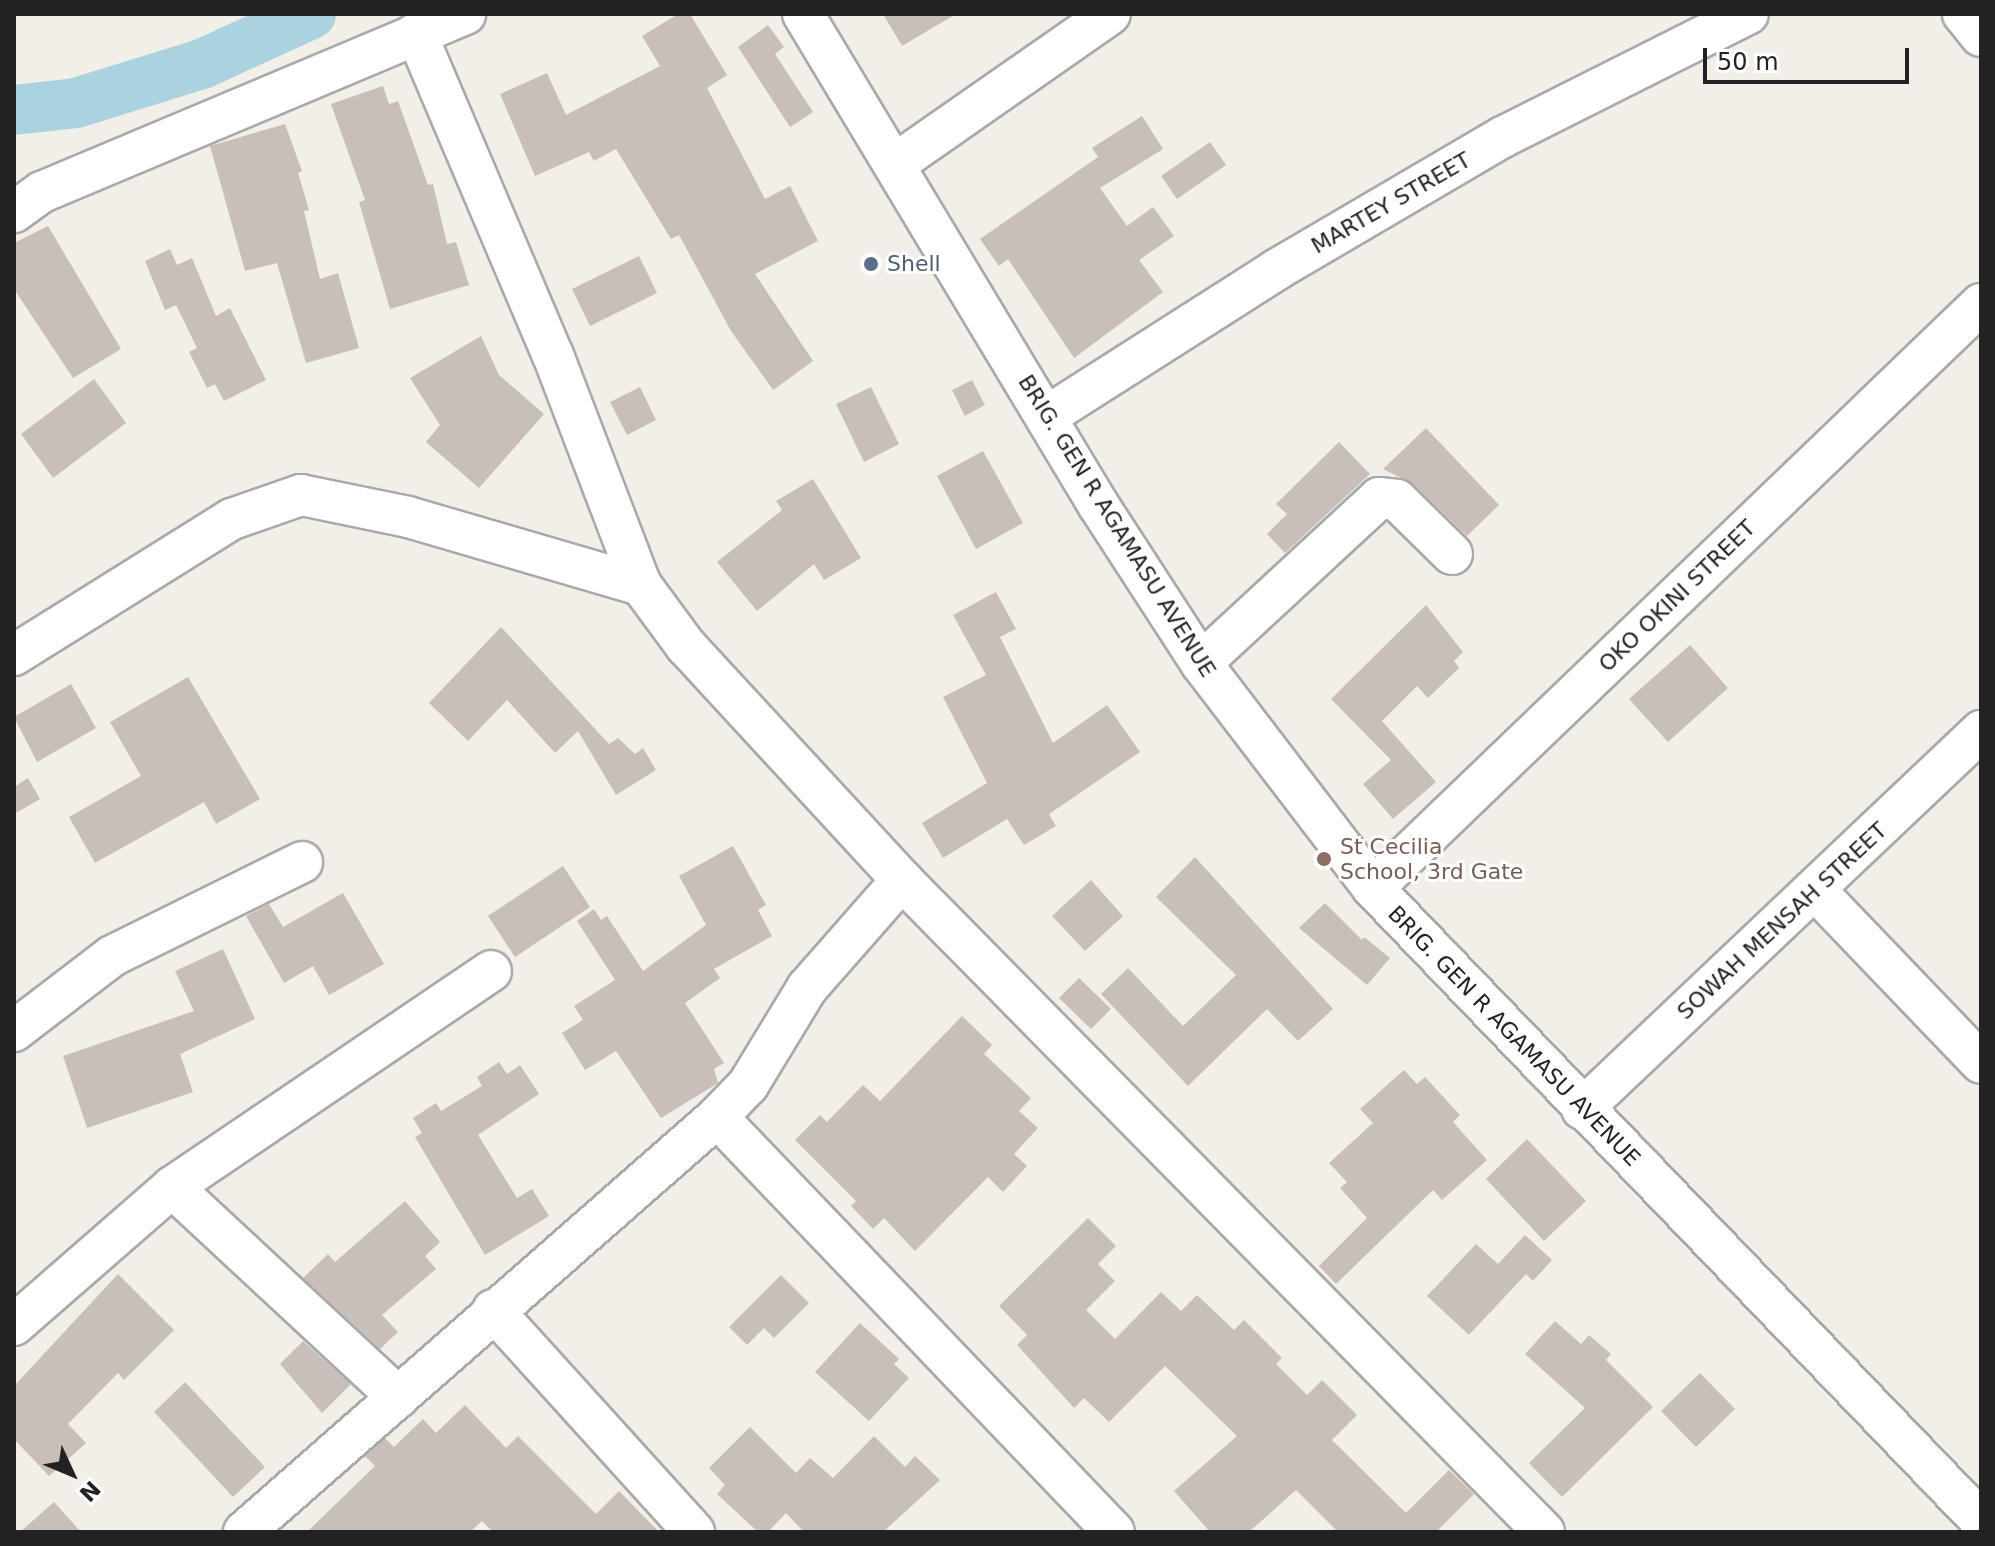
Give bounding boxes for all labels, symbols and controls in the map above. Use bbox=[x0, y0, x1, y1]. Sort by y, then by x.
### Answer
scale bar bbox=[1707, 32, 1913, 82]
text: 50 m bbox=[1717, 48, 1779, 76]
street label: MARTEY STREET bbox=[1307, 147, 1475, 259]
place label: Shell bbox=[887, 251, 941, 277]
marker: Shell bbox=[862, 255, 880, 273]
street label: BRIG. GEN R AGAMASU AVENUE bbox=[1013, 370, 1221, 682]
street label: OKO OKINI STREET bbox=[1593, 515, 1761, 677]
street label: SOWAH MENSAH STREET bbox=[1672, 817, 1892, 1025]
place label: St Cecilia School, 3rd Gate bbox=[1340, 833, 1523, 884]
marker: St Cecilia School, 3rd Gate bbox=[1315, 850, 1333, 868]
street label: BRIG. GEN R AGAMASU AVENUE bbox=[1382, 900, 1646, 1172]
north arrow bbox=[32, 1434, 112, 1514]
text: N bbox=[74, 1476, 105, 1506]

